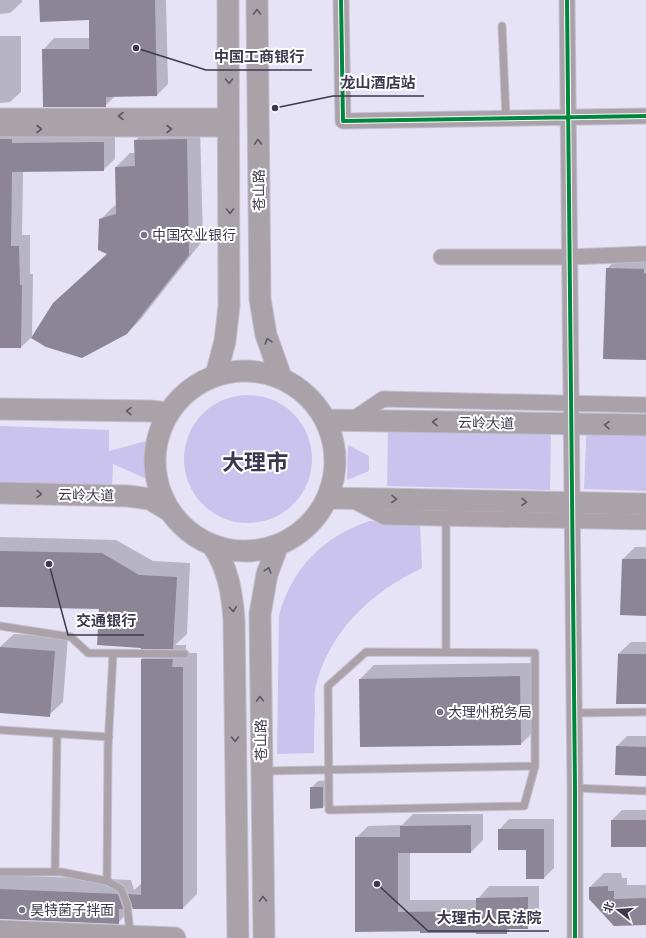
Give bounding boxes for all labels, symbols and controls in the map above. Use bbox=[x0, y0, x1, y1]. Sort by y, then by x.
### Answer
one-way arrow bbox=[253, 9, 261, 15]
callout: 中国工商银行 bbox=[206, 43, 312, 70]
text: 中国工商银行 bbox=[214, 48, 304, 65]
callout: 龙山酒店站 bbox=[333, 69, 424, 96]
text: 龙山酒店站 bbox=[340, 74, 416, 91]
one-way arrow bbox=[225, 78, 233, 84]
one-way arrow bbox=[118, 112, 124, 120]
one-way arrow bbox=[36, 125, 42, 133]
one-way arrow bbox=[166, 125, 172, 133]
one-way arrow bbox=[254, 139, 262, 145]
street label: 苍山路 bbox=[251, 169, 267, 211]
one-way arrow bbox=[226, 208, 234, 214]
place label: 中国农业银行 bbox=[152, 227, 236, 243]
marker: 中国农业银行 bbox=[139, 230, 149, 240]
one-way arrow bbox=[264, 338, 273, 345]
one-way arrow bbox=[126, 407, 132, 415]
street label: 云岭大道 bbox=[458, 415, 514, 431]
one-way arrow bbox=[432, 418, 438, 426]
one-way arrow bbox=[604, 420, 610, 429]
district label: 大理市 bbox=[222, 449, 288, 475]
street label: 云岭大道 bbox=[58, 487, 114, 503]
one-way arrow bbox=[36, 490, 42, 498]
one-way arrow bbox=[391, 495, 397, 504]
one-way arrow bbox=[521, 498, 527, 506]
one-way arrow bbox=[263, 567, 272, 574]
one-way arrow bbox=[229, 606, 238, 612]
callout: 交通银行 bbox=[68, 608, 144, 635]
text: 交通银行 bbox=[76, 612, 136, 629]
one-way arrow bbox=[256, 696, 264, 702]
place label: 大理州税务局 bbox=[448, 704, 532, 720]
marker: 大理州税务局 bbox=[435, 707, 445, 717]
street label: 苍山路 bbox=[253, 719, 269, 761]
one-way arrow bbox=[231, 736, 239, 742]
north arrow bbox=[598, 890, 638, 930]
one-way arrow bbox=[259, 896, 267, 902]
text: 北 bbox=[601, 900, 616, 914]
place label: 昊特菌子拌面 bbox=[30, 902, 114, 918]
callout: 大理市人民法院 bbox=[428, 904, 549, 931]
marker: 昊特菌子拌面 bbox=[17, 905, 27, 915]
text: 大理市人民法院 bbox=[436, 909, 542, 926]

